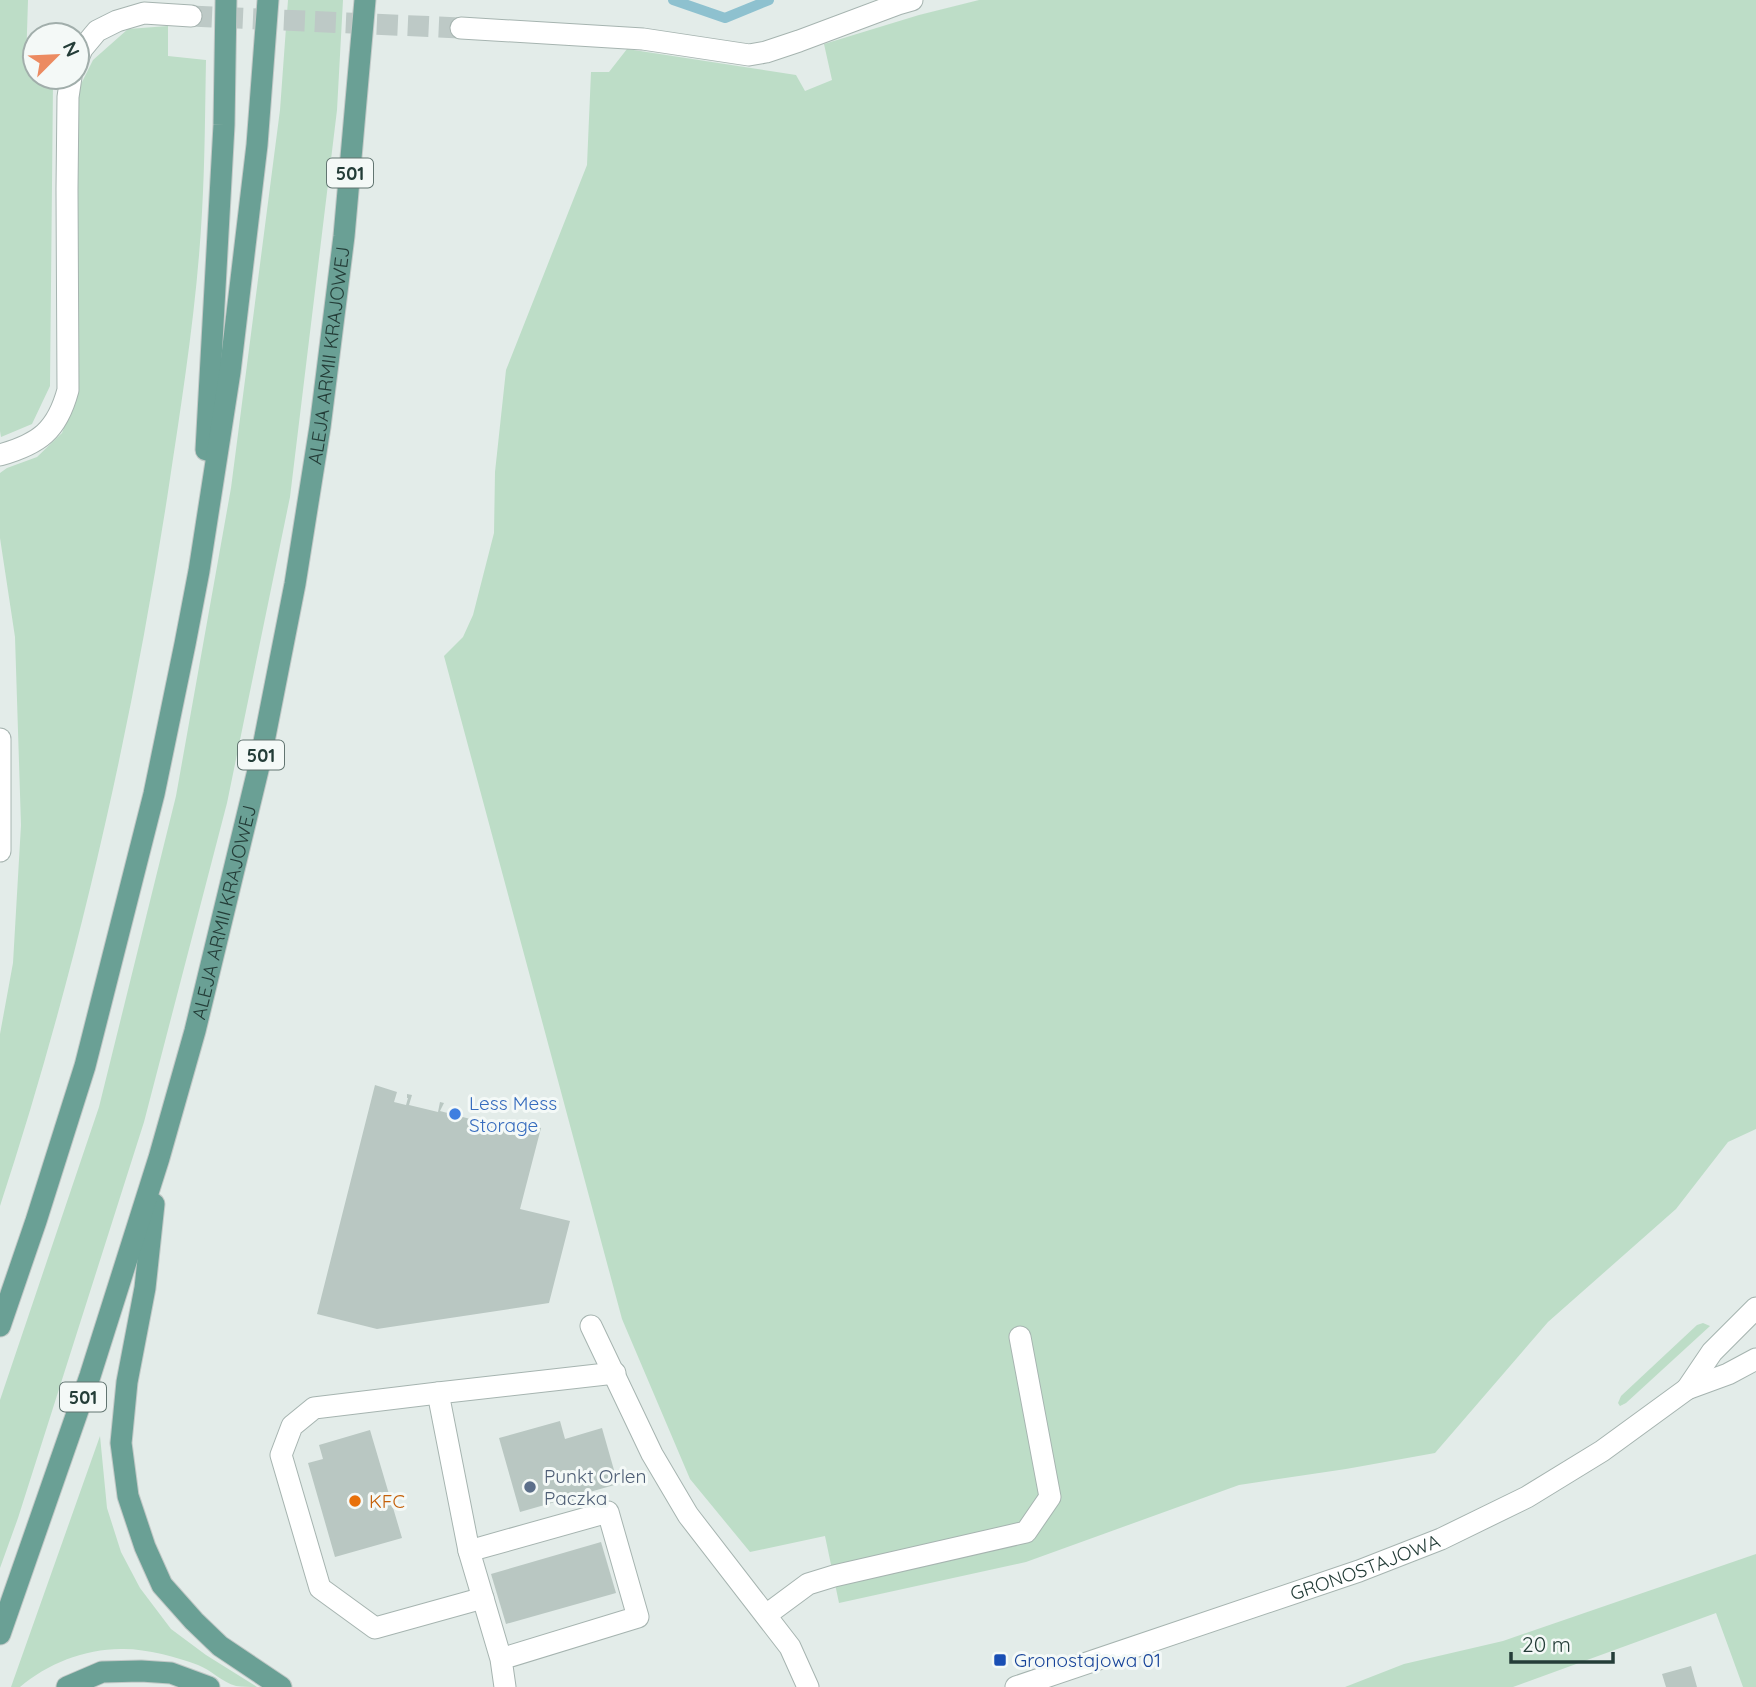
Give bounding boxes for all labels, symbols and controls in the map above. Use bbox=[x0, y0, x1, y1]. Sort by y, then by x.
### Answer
north arrow bbox=[21, 21, 91, 91]
text: N bbox=[58, 38, 85, 60]
road number: 501 bbox=[327, 158, 373, 188]
street label: ALEJA ARMII KRAJOWEJ bbox=[302, 245, 355, 466]
road number: 501 bbox=[238, 740, 284, 770]
street label: ALEJA ARMII KRAJOWEJ bbox=[186, 803, 261, 1022]
place label: Less Mess Storage bbox=[469, 1091, 557, 1137]
marker: Less Mess Storage bbox=[447, 1106, 463, 1122]
road number: 501 bbox=[60, 1382, 106, 1412]
place label: Punkt Orlen Paczka bbox=[544, 1464, 647, 1510]
marker: Punkt Orlen Paczka bbox=[522, 1479, 538, 1495]
place label: KFC bbox=[369, 1489, 405, 1513]
marker: KFC bbox=[347, 1493, 363, 1509]
street label: GRONOSTAJOWA bbox=[1287, 1529, 1443, 1605]
scale bar bbox=[1511, 1620, 1612, 1664]
text: 20 m bbox=[1522, 1631, 1571, 1657]
place label: Gronostajowa 01 bbox=[1014, 1648, 1161, 1672]
marker: Gronostajowa 01 bbox=[992, 1652, 1008, 1668]

